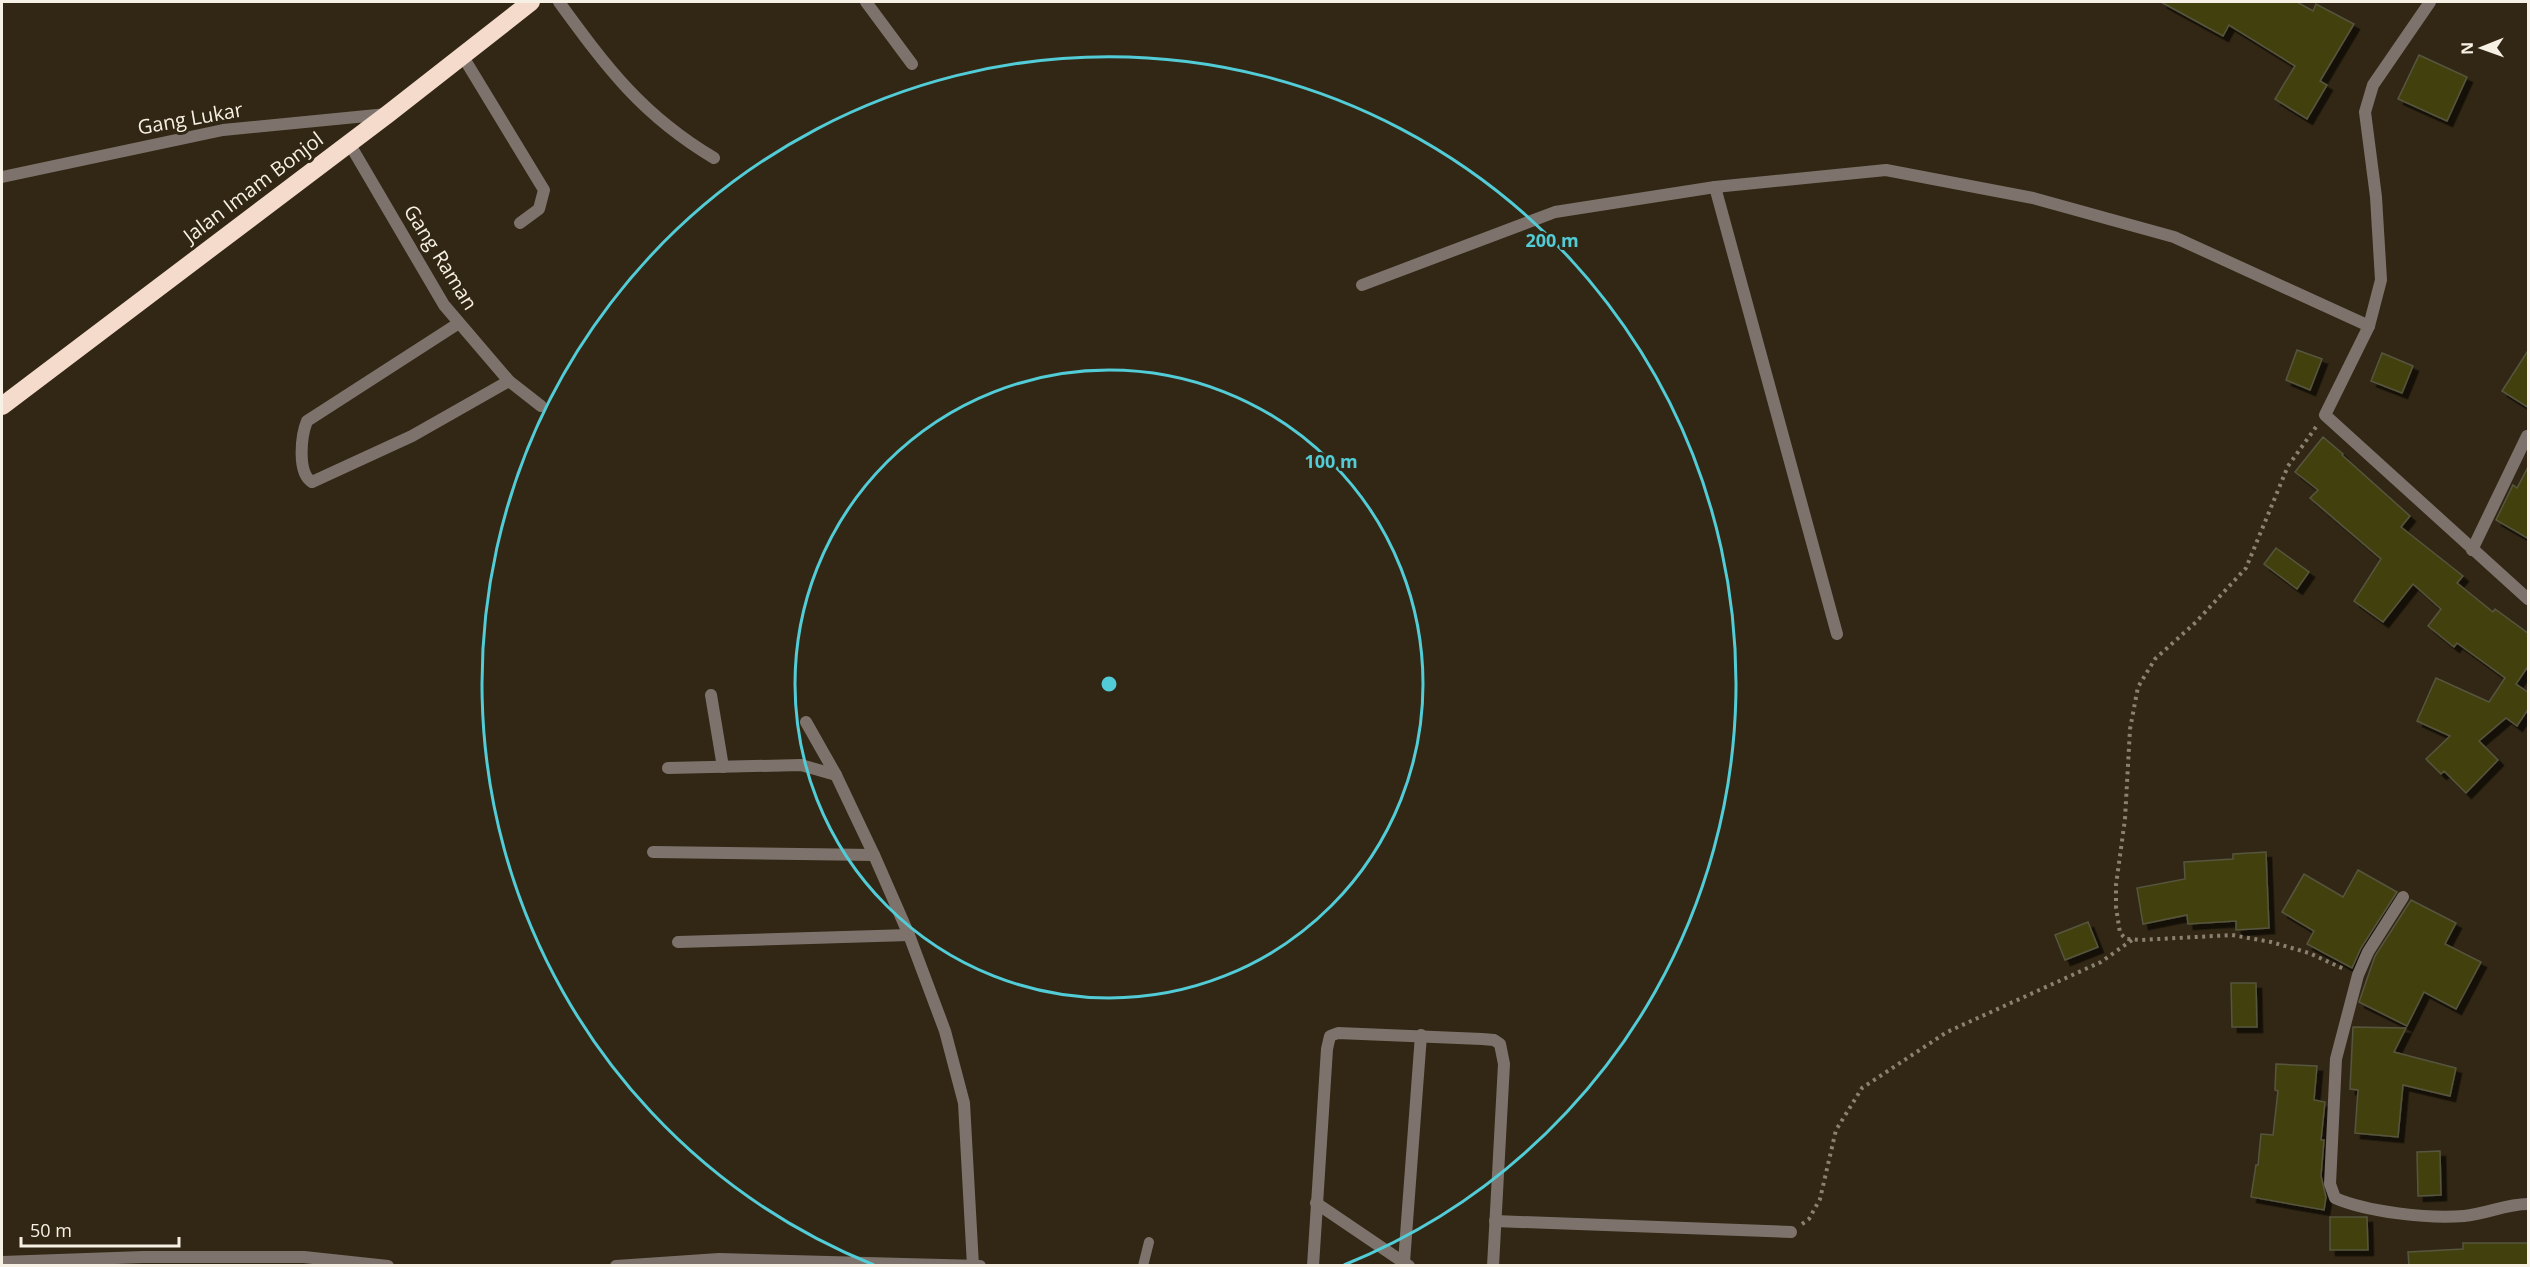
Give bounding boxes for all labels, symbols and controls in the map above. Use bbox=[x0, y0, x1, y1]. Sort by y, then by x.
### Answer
north arrow bbox=[2452, 18, 2512, 78]
text: N bbox=[2456, 42, 2478, 55]
street label: Gang Lukar bbox=[135, 95, 245, 141]
street label: Jalan Imam Bonjol bbox=[176, 126, 328, 250]
street label: Gang Raman bbox=[398, 199, 484, 315]
text: 200 m bbox=[1525, 228, 1579, 252]
text: 100 m bbox=[1304, 449, 1358, 473]
centre of rings bbox=[1099, 674, 1119, 694]
scale bar bbox=[21, 1210, 178, 1248]
text: 50 m bbox=[30, 1218, 72, 1242]

